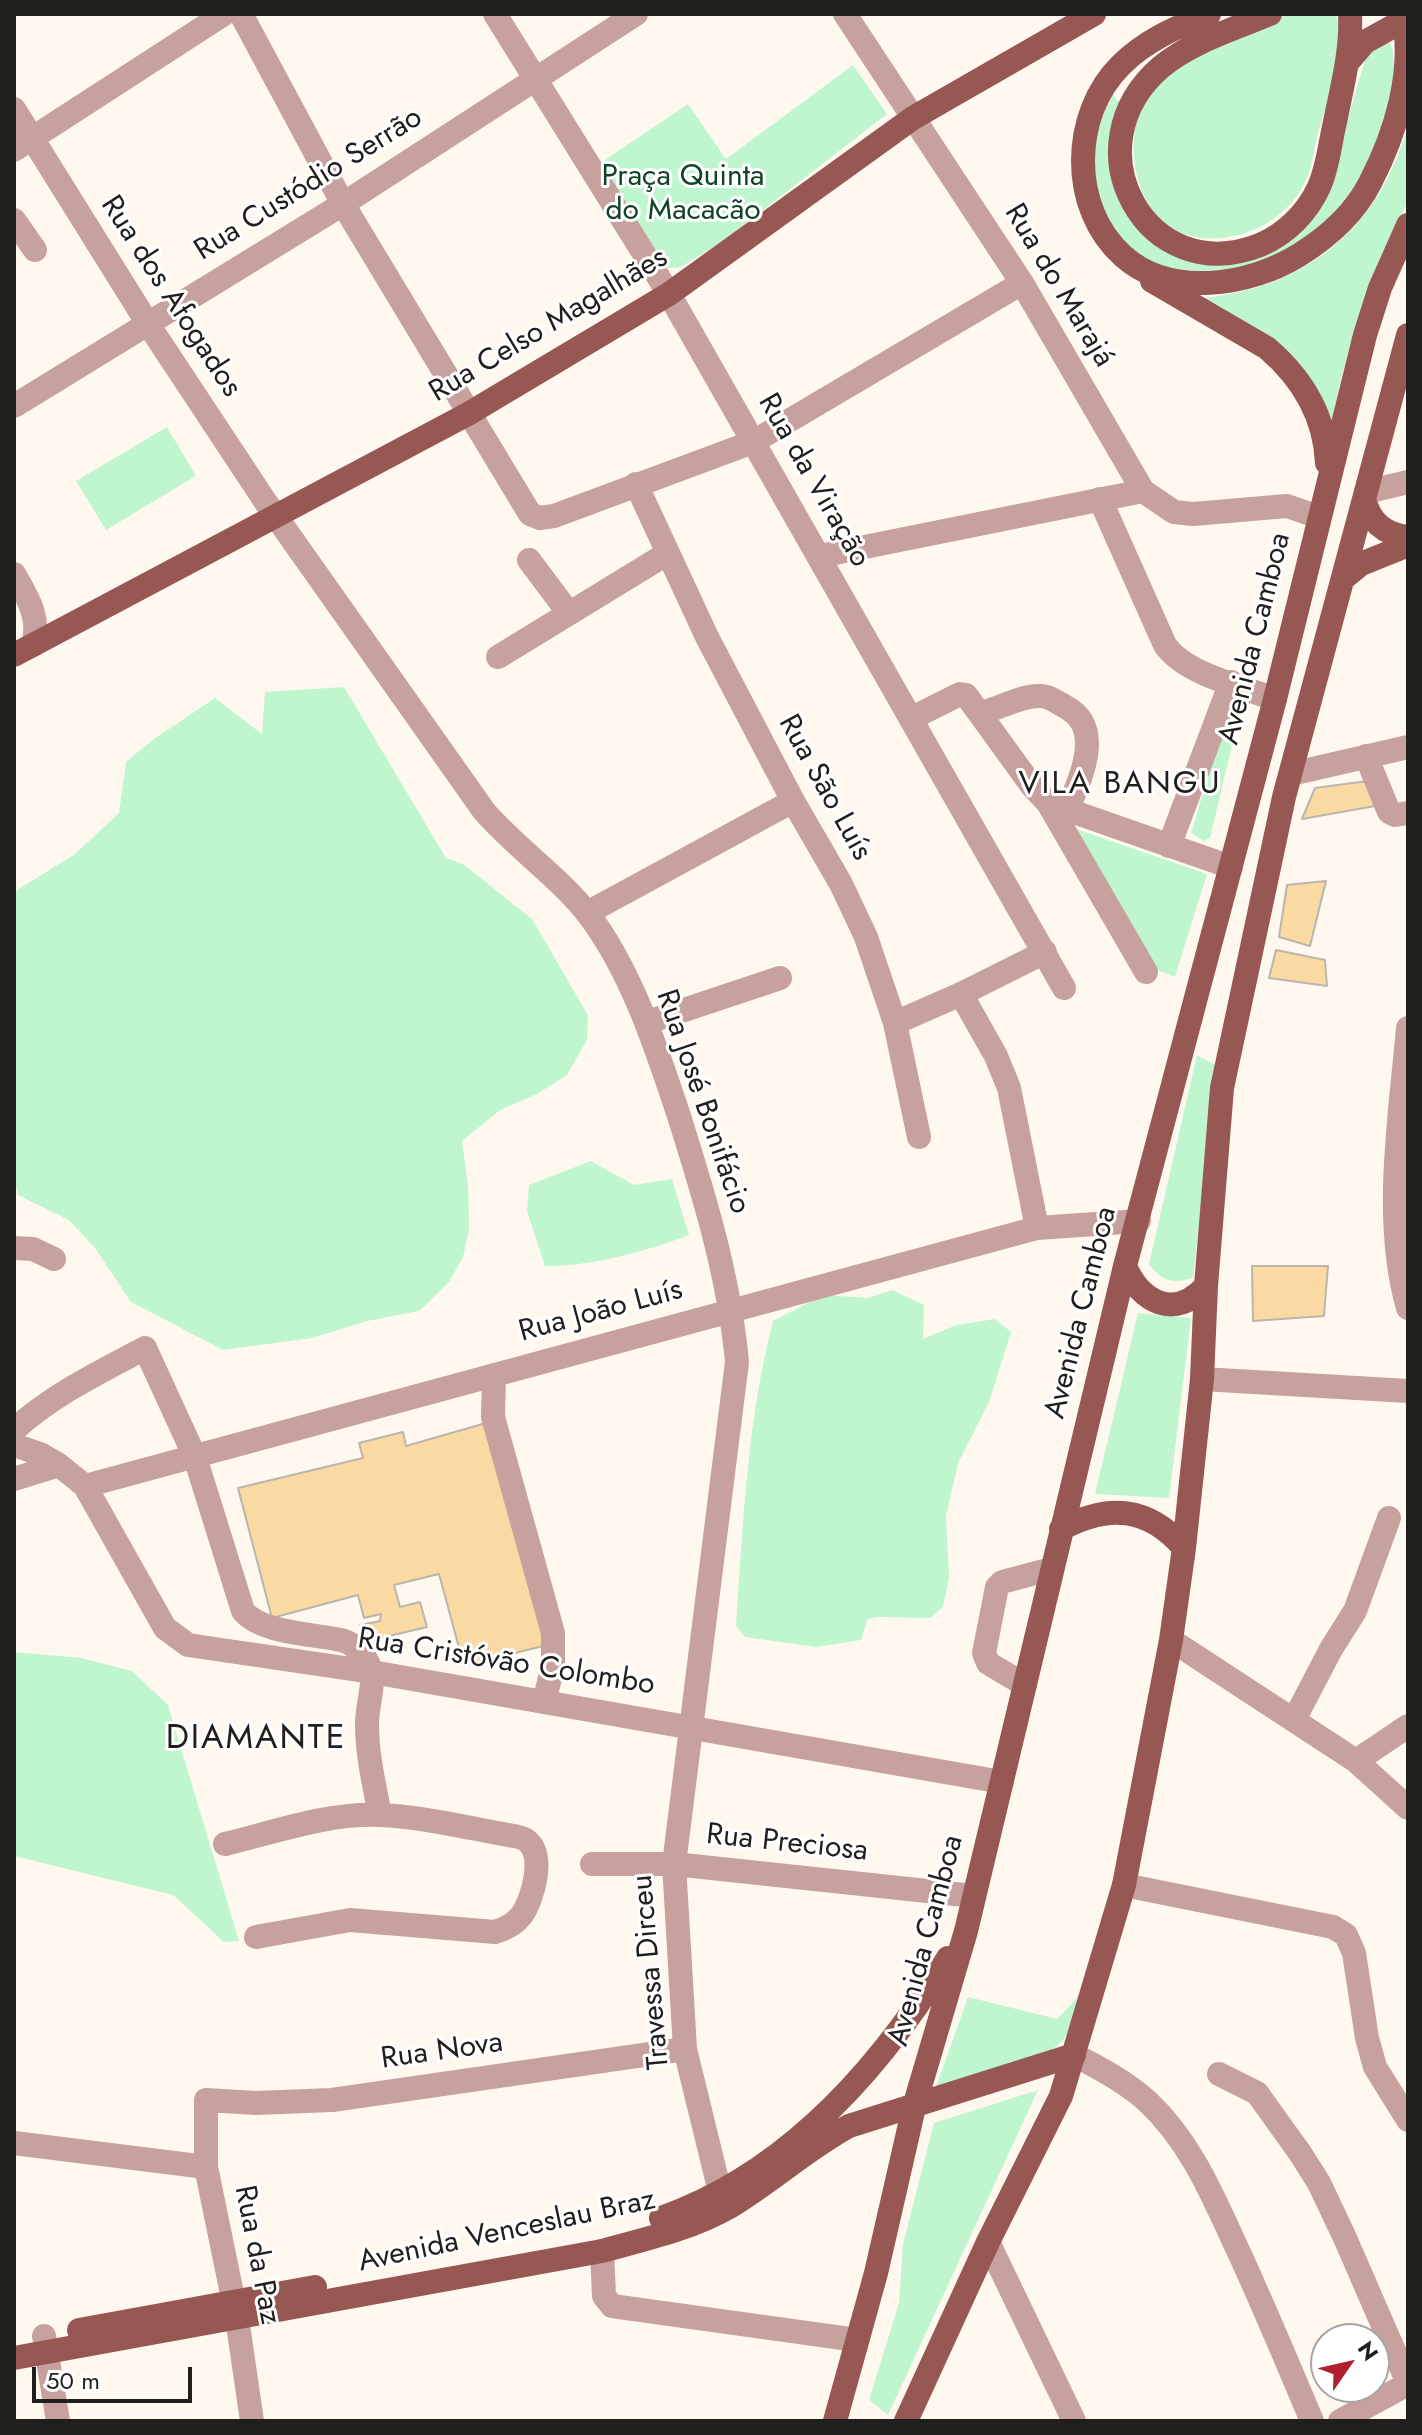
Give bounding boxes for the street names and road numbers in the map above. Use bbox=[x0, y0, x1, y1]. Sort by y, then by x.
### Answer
street label: Rua Custódio Serrão bbox=[189, 100, 429, 270]
street label: Rua dos Afogados bbox=[92, 190, 248, 404]
street label: Rua do Marajá bbox=[995, 198, 1121, 374]
street label: Rua Celso Magalhães bbox=[423, 241, 675, 411]
street label: Rua da Viração bbox=[749, 388, 877, 574]
street label: Avenida Camboa bbox=[1212, 529, 1300, 749]
street label: Rua São Luís bbox=[769, 709, 879, 867]
street label: Rua José Bonifácio bbox=[647, 985, 757, 1219]
street label: Avenida Camboa bbox=[1038, 1203, 1126, 1423]
street label: Rua João Luís bbox=[515, 1273, 687, 1351]
street label: Rua Cristóvão Colombo bbox=[355, 1622, 657, 1704]
street label: Rua Preciosa bbox=[704, 1818, 870, 1870]
street label: Avenida Camboa bbox=[882, 1832, 972, 2050]
street label: Travessa Dirceu bbox=[626, 1873, 678, 2071]
street label: Rua Nova bbox=[379, 2026, 505, 2078]
street label: Rua da Paz bbox=[225, 2183, 287, 2327]
street label: Avenida Venceslau Braz bbox=[355, 2183, 659, 2281]

